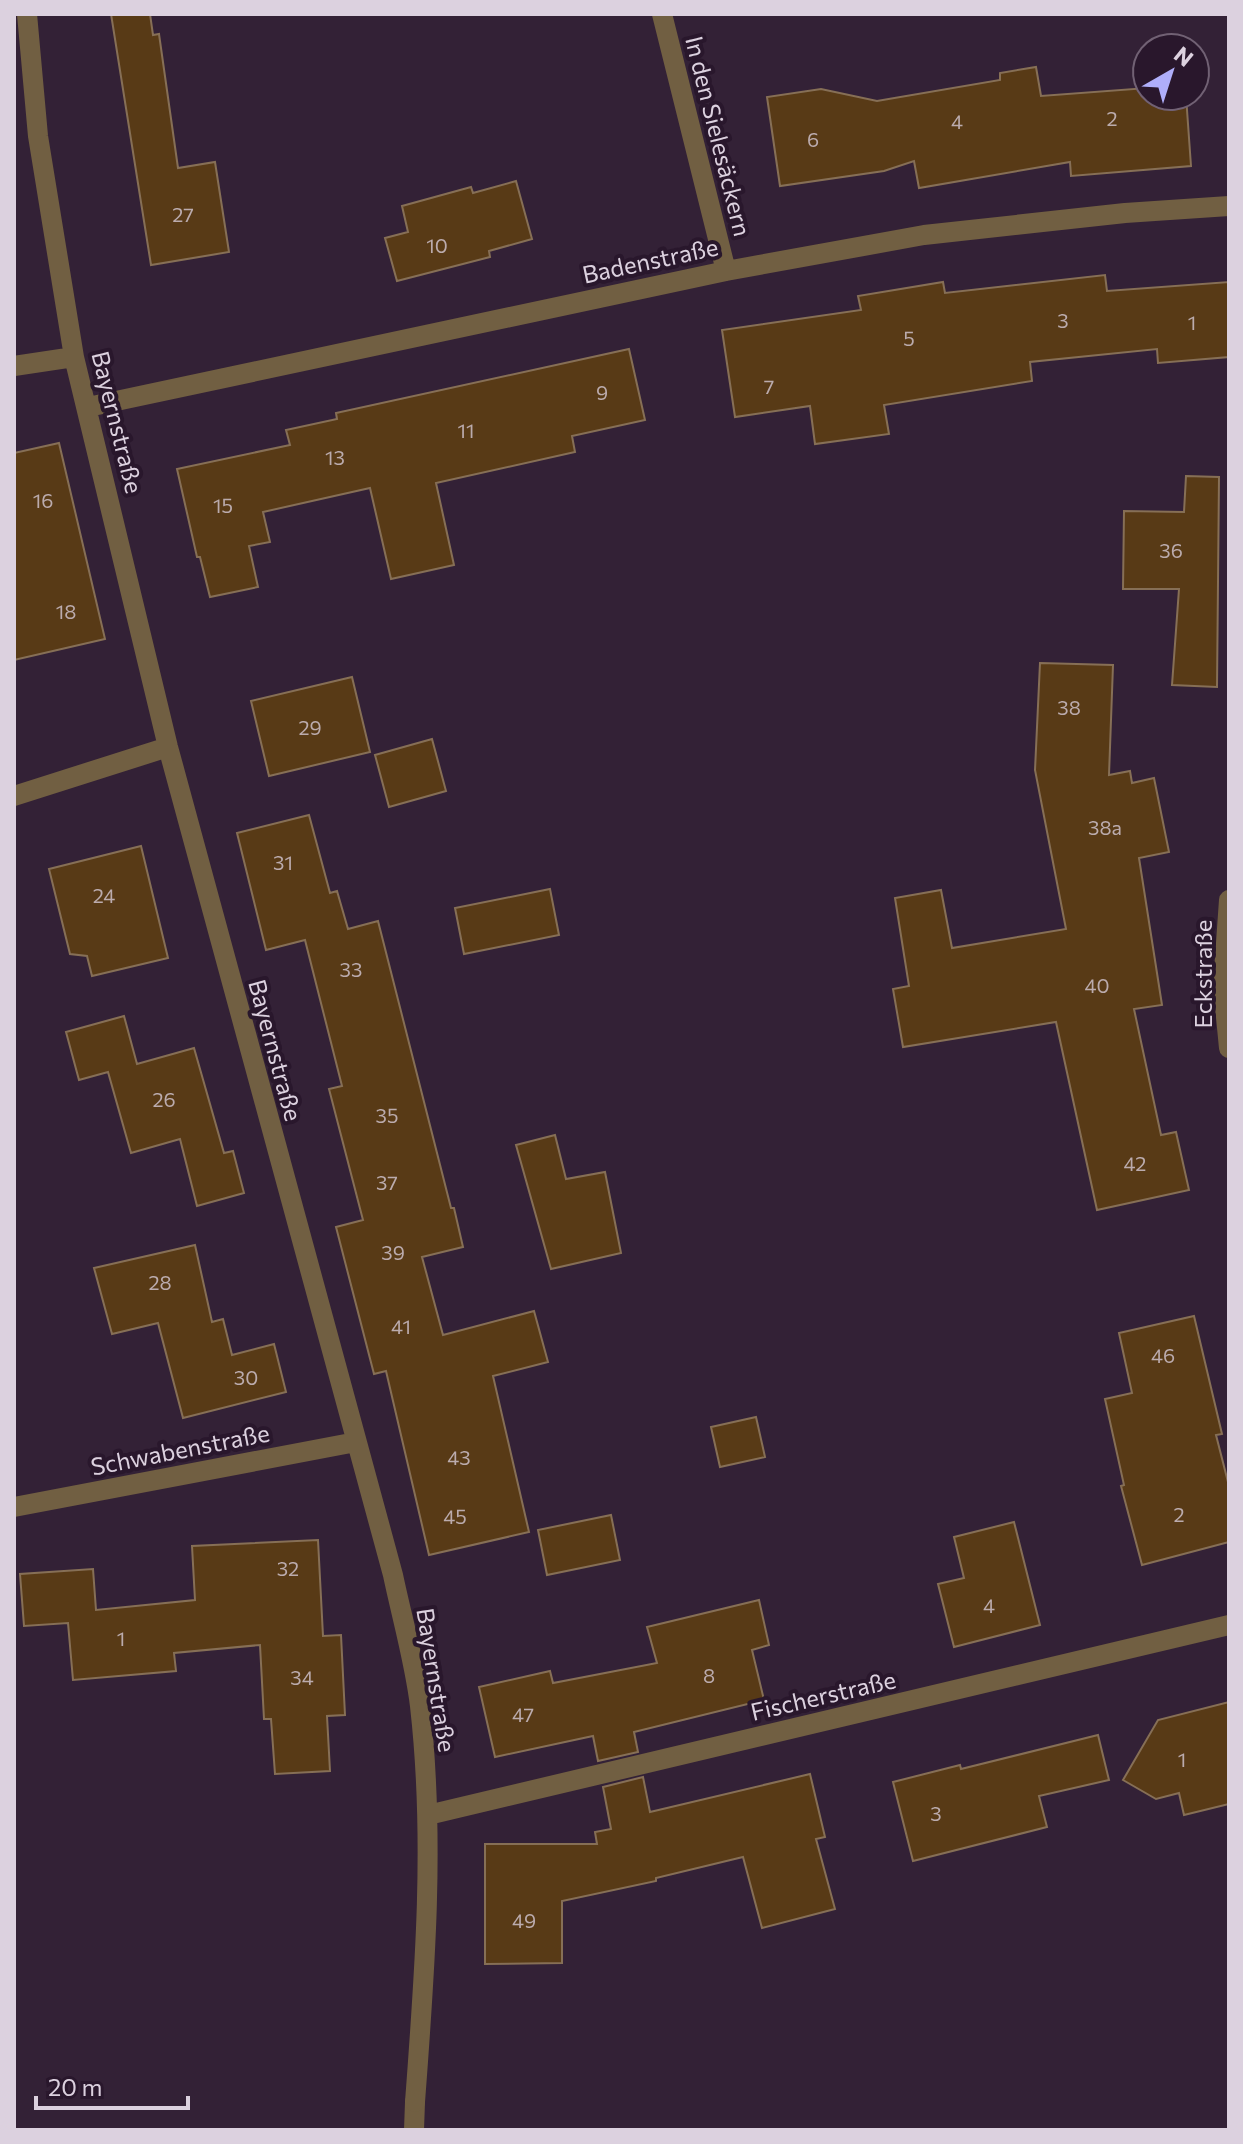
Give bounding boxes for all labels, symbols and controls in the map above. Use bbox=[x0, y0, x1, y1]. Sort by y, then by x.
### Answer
north arrow bbox=[1131, 32, 1211, 112]
street label: In den Sielesäckern bbox=[680, 33, 758, 239]
text: N bbox=[1169, 40, 1199, 72]
house number: 2 bbox=[1106, 106, 1118, 130]
house number: 4 bbox=[951, 109, 963, 133]
house number: 6 bbox=[807, 127, 819, 151]
house number: 27 bbox=[172, 202, 194, 226]
street label: Badenstraße bbox=[579, 231, 721, 289]
house number: 10 bbox=[426, 233, 448, 257]
house number: 3 bbox=[1057, 308, 1069, 332]
house number: 1 bbox=[1188, 310, 1196, 334]
house number: 5 bbox=[903, 326, 915, 350]
street label: Bayernstraße bbox=[86, 348, 150, 496]
house number: 7 bbox=[764, 374, 774, 398]
house number: 9 bbox=[596, 380, 608, 404]
house number: 11 bbox=[457, 418, 475, 442]
house number: 13 bbox=[325, 445, 345, 469]
house number: 16 bbox=[33, 488, 53, 512]
house number: 15 bbox=[213, 493, 233, 517]
house number: 36 bbox=[1159, 538, 1183, 562]
house number: 18 bbox=[56, 599, 76, 623]
house number: 38 bbox=[1057, 695, 1081, 719]
house number: 29 bbox=[298, 715, 322, 739]
house number: 38a bbox=[1088, 815, 1122, 839]
house number: 31 bbox=[273, 850, 293, 874]
house number: 24 bbox=[93, 883, 115, 907]
street label: Eckstraße bbox=[1188, 920, 1217, 1028]
house number: 33 bbox=[340, 957, 362, 981]
house number: 40 bbox=[1084, 973, 1110, 997]
street label: Bayernstraße bbox=[243, 976, 309, 1124]
house number: 26 bbox=[152, 1087, 176, 1111]
house number: 35 bbox=[376, 1103, 398, 1127]
house number: 42 bbox=[1124, 1151, 1146, 1175]
house number: 37 bbox=[376, 1170, 398, 1194]
house number: 39 bbox=[381, 1240, 405, 1264]
house number: 28 bbox=[148, 1270, 172, 1294]
house number: 41 bbox=[391, 1314, 411, 1338]
house number: 46 bbox=[1151, 1343, 1175, 1367]
house number: 30 bbox=[234, 1365, 258, 1389]
street label: Schwabenstraße bbox=[88, 1417, 272, 1481]
house number: 43 bbox=[447, 1445, 471, 1469]
house number: 2 bbox=[1173, 1502, 1185, 1526]
house number: 45 bbox=[443, 1504, 467, 1528]
house number: 32 bbox=[277, 1556, 299, 1580]
house number: 4 bbox=[983, 1593, 995, 1617]
street label: Bayernstraße bbox=[411, 1606, 463, 1754]
house number: 1 bbox=[117, 1626, 125, 1650]
house number: 8 bbox=[703, 1663, 715, 1687]
street label: Fischerstraße bbox=[748, 1664, 898, 1726]
house number: 34 bbox=[290, 1665, 314, 1689]
house number: 47 bbox=[512, 1702, 534, 1726]
house number: 1 bbox=[1178, 1747, 1186, 1771]
house number: 3 bbox=[930, 1801, 942, 1825]
house number: 49 bbox=[512, 1908, 536, 1932]
scale bar bbox=[36, 2060, 188, 2110]
text: 20 m bbox=[48, 2072, 102, 2101]

